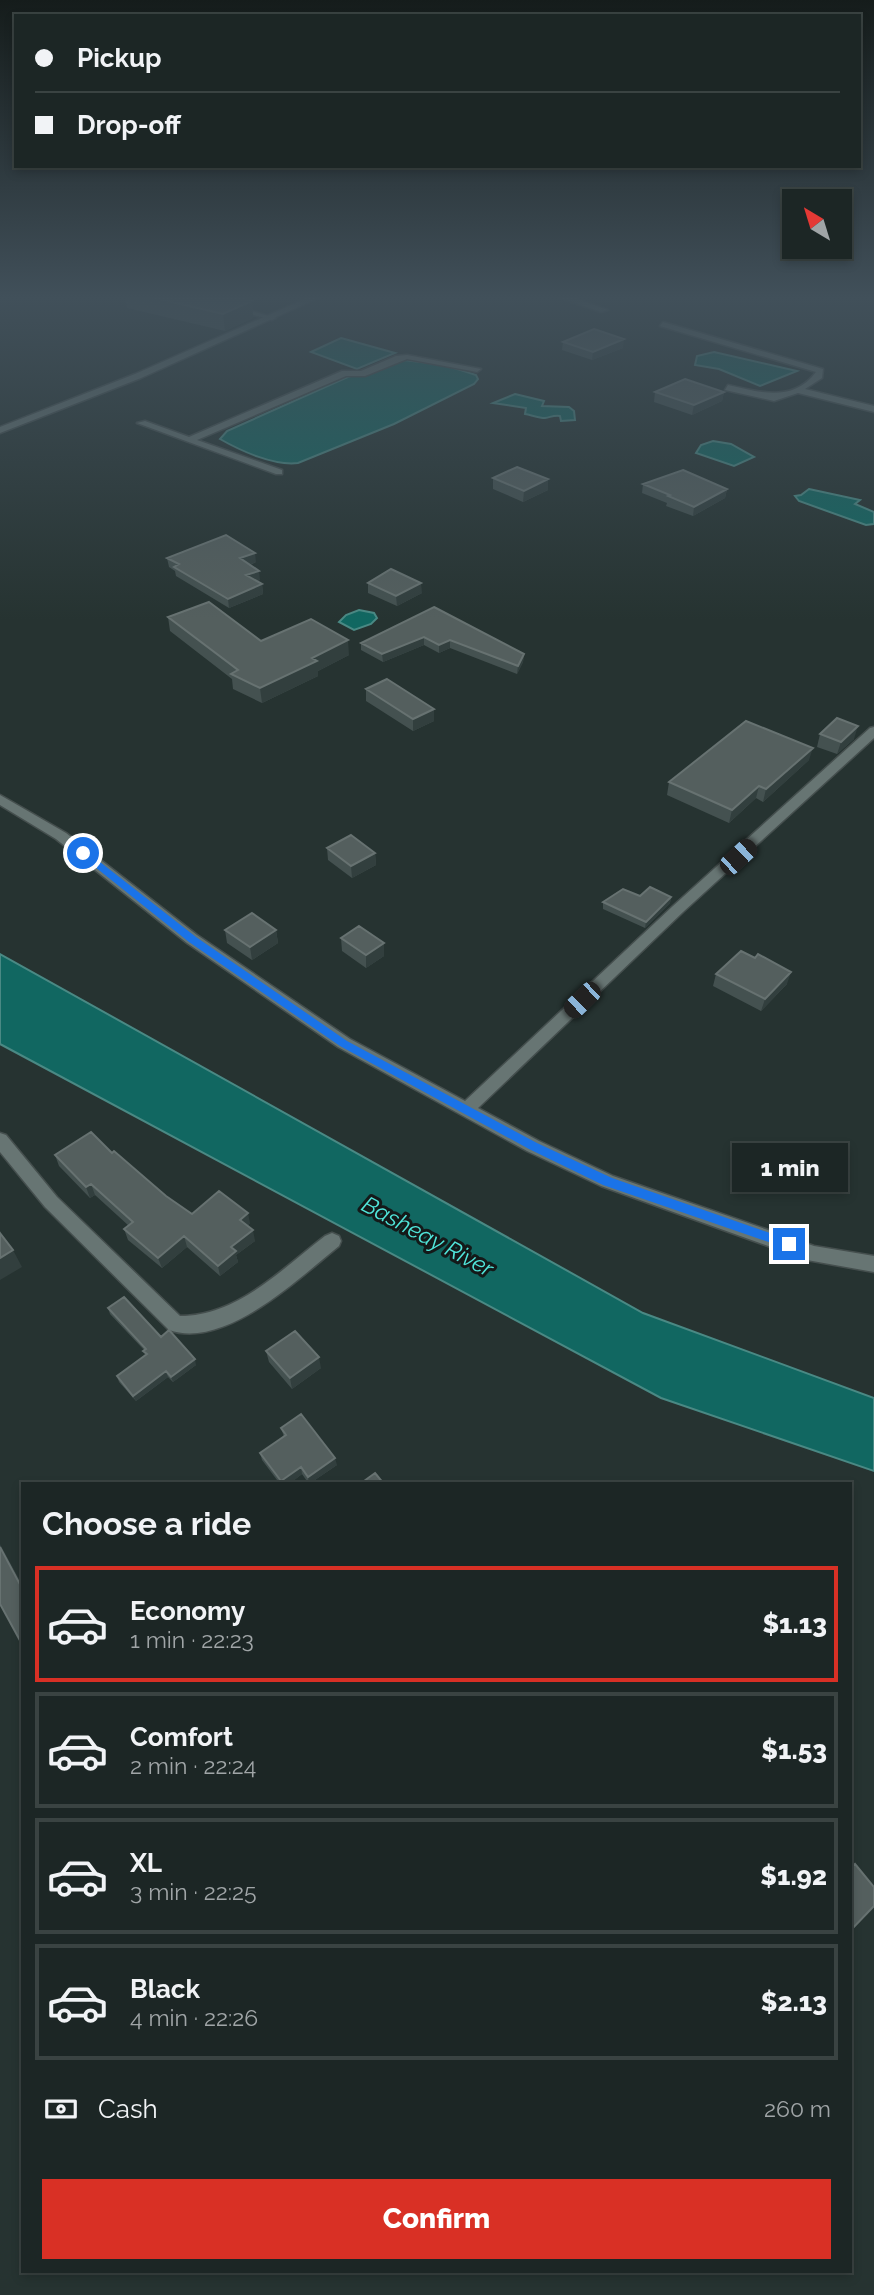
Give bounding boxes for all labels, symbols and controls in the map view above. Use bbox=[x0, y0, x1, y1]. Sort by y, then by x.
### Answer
text: Pickup bbox=[77, 43, 162, 73]
text: Drop-off bbox=[77, 110, 181, 140]
north arrow bbox=[782, 189, 852, 259]
map controls bbox=[782, 189, 852, 259]
car bbox=[716, 835, 761, 879]
route start bbox=[67, 837, 99, 869]
car bbox=[560, 978, 605, 1022]
callout: 1 min bbox=[731, 1142, 847, 1192]
text: 1 min bbox=[760, 1154, 820, 1181]
water label: Basheay River bbox=[358, 1190, 499, 1283]
route end bbox=[773, 1228, 805, 1260]
text: Choose a ride bbox=[42, 1505, 251, 1542]
icon: car bbox=[46, 1593, 109, 1656]
text: Economy bbox=[130, 1596, 245, 1626]
text: $1.13 bbox=[762, 1609, 827, 1639]
text: 1 min · 22:23 bbox=[130, 1626, 254, 1653]
icon: car bbox=[46, 1719, 109, 1782]
text: Comfort bbox=[130, 1722, 233, 1752]
text: $1.53 bbox=[761, 1735, 827, 1765]
text: 2 min · 22:24 bbox=[130, 1752, 256, 1779]
icon: car bbox=[46, 1845, 109, 1908]
text: XL bbox=[130, 1848, 162, 1878]
text: $1.92 bbox=[760, 1861, 827, 1891]
text: 3 min · 22:25 bbox=[130, 1878, 257, 1905]
icon: car bbox=[46, 1971, 109, 2034]
text: Black bbox=[130, 1974, 200, 2004]
text: $2.13 bbox=[761, 1987, 827, 2017]
text: 4 min · 22:26 bbox=[130, 2004, 258, 2031]
icon: cash bbox=[42, 2090, 80, 2128]
text: Cash bbox=[98, 2094, 158, 2124]
text: 260 m bbox=[764, 2095, 831, 2122]
button: Confirm bbox=[42, 2179, 831, 2259]

